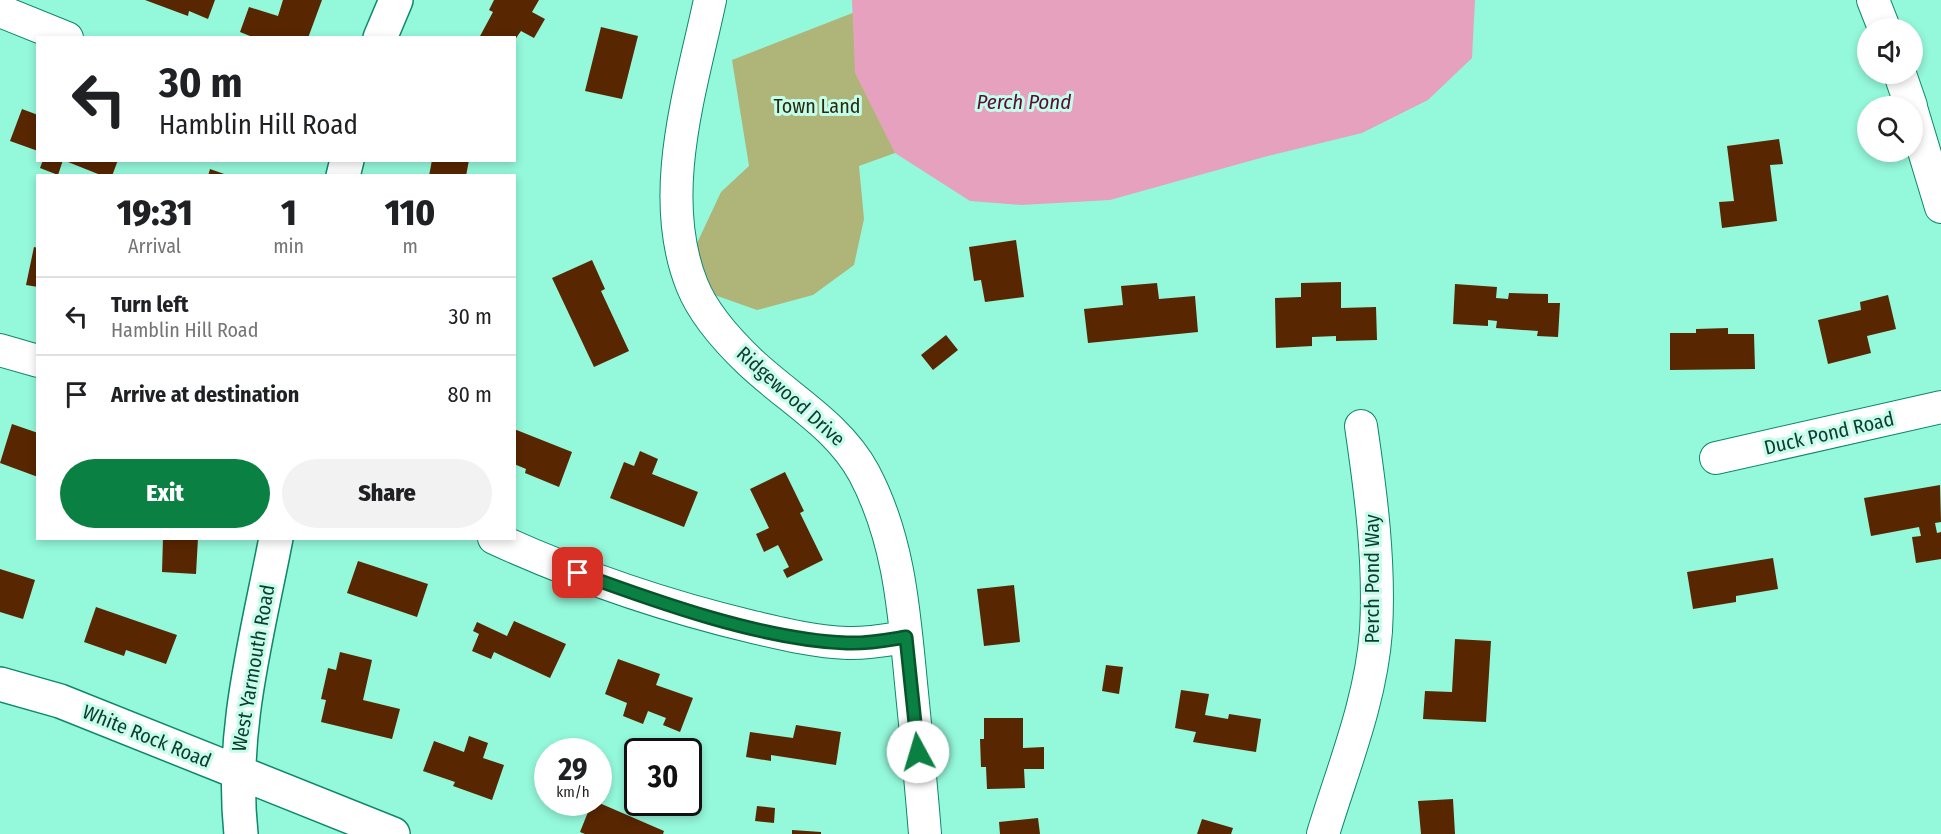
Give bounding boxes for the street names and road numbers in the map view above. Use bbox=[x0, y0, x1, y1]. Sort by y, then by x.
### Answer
street label: Ridgewood Drive bbox=[732, 341, 850, 451]
street label: Duck Pond Road bbox=[1762, 406, 1896, 460]
street label: Perch Pond Way bbox=[1360, 514, 1384, 644]
street label: West Yarmouth Road bbox=[226, 583, 280, 753]
street label: White Rock Road bbox=[79, 699, 215, 773]

